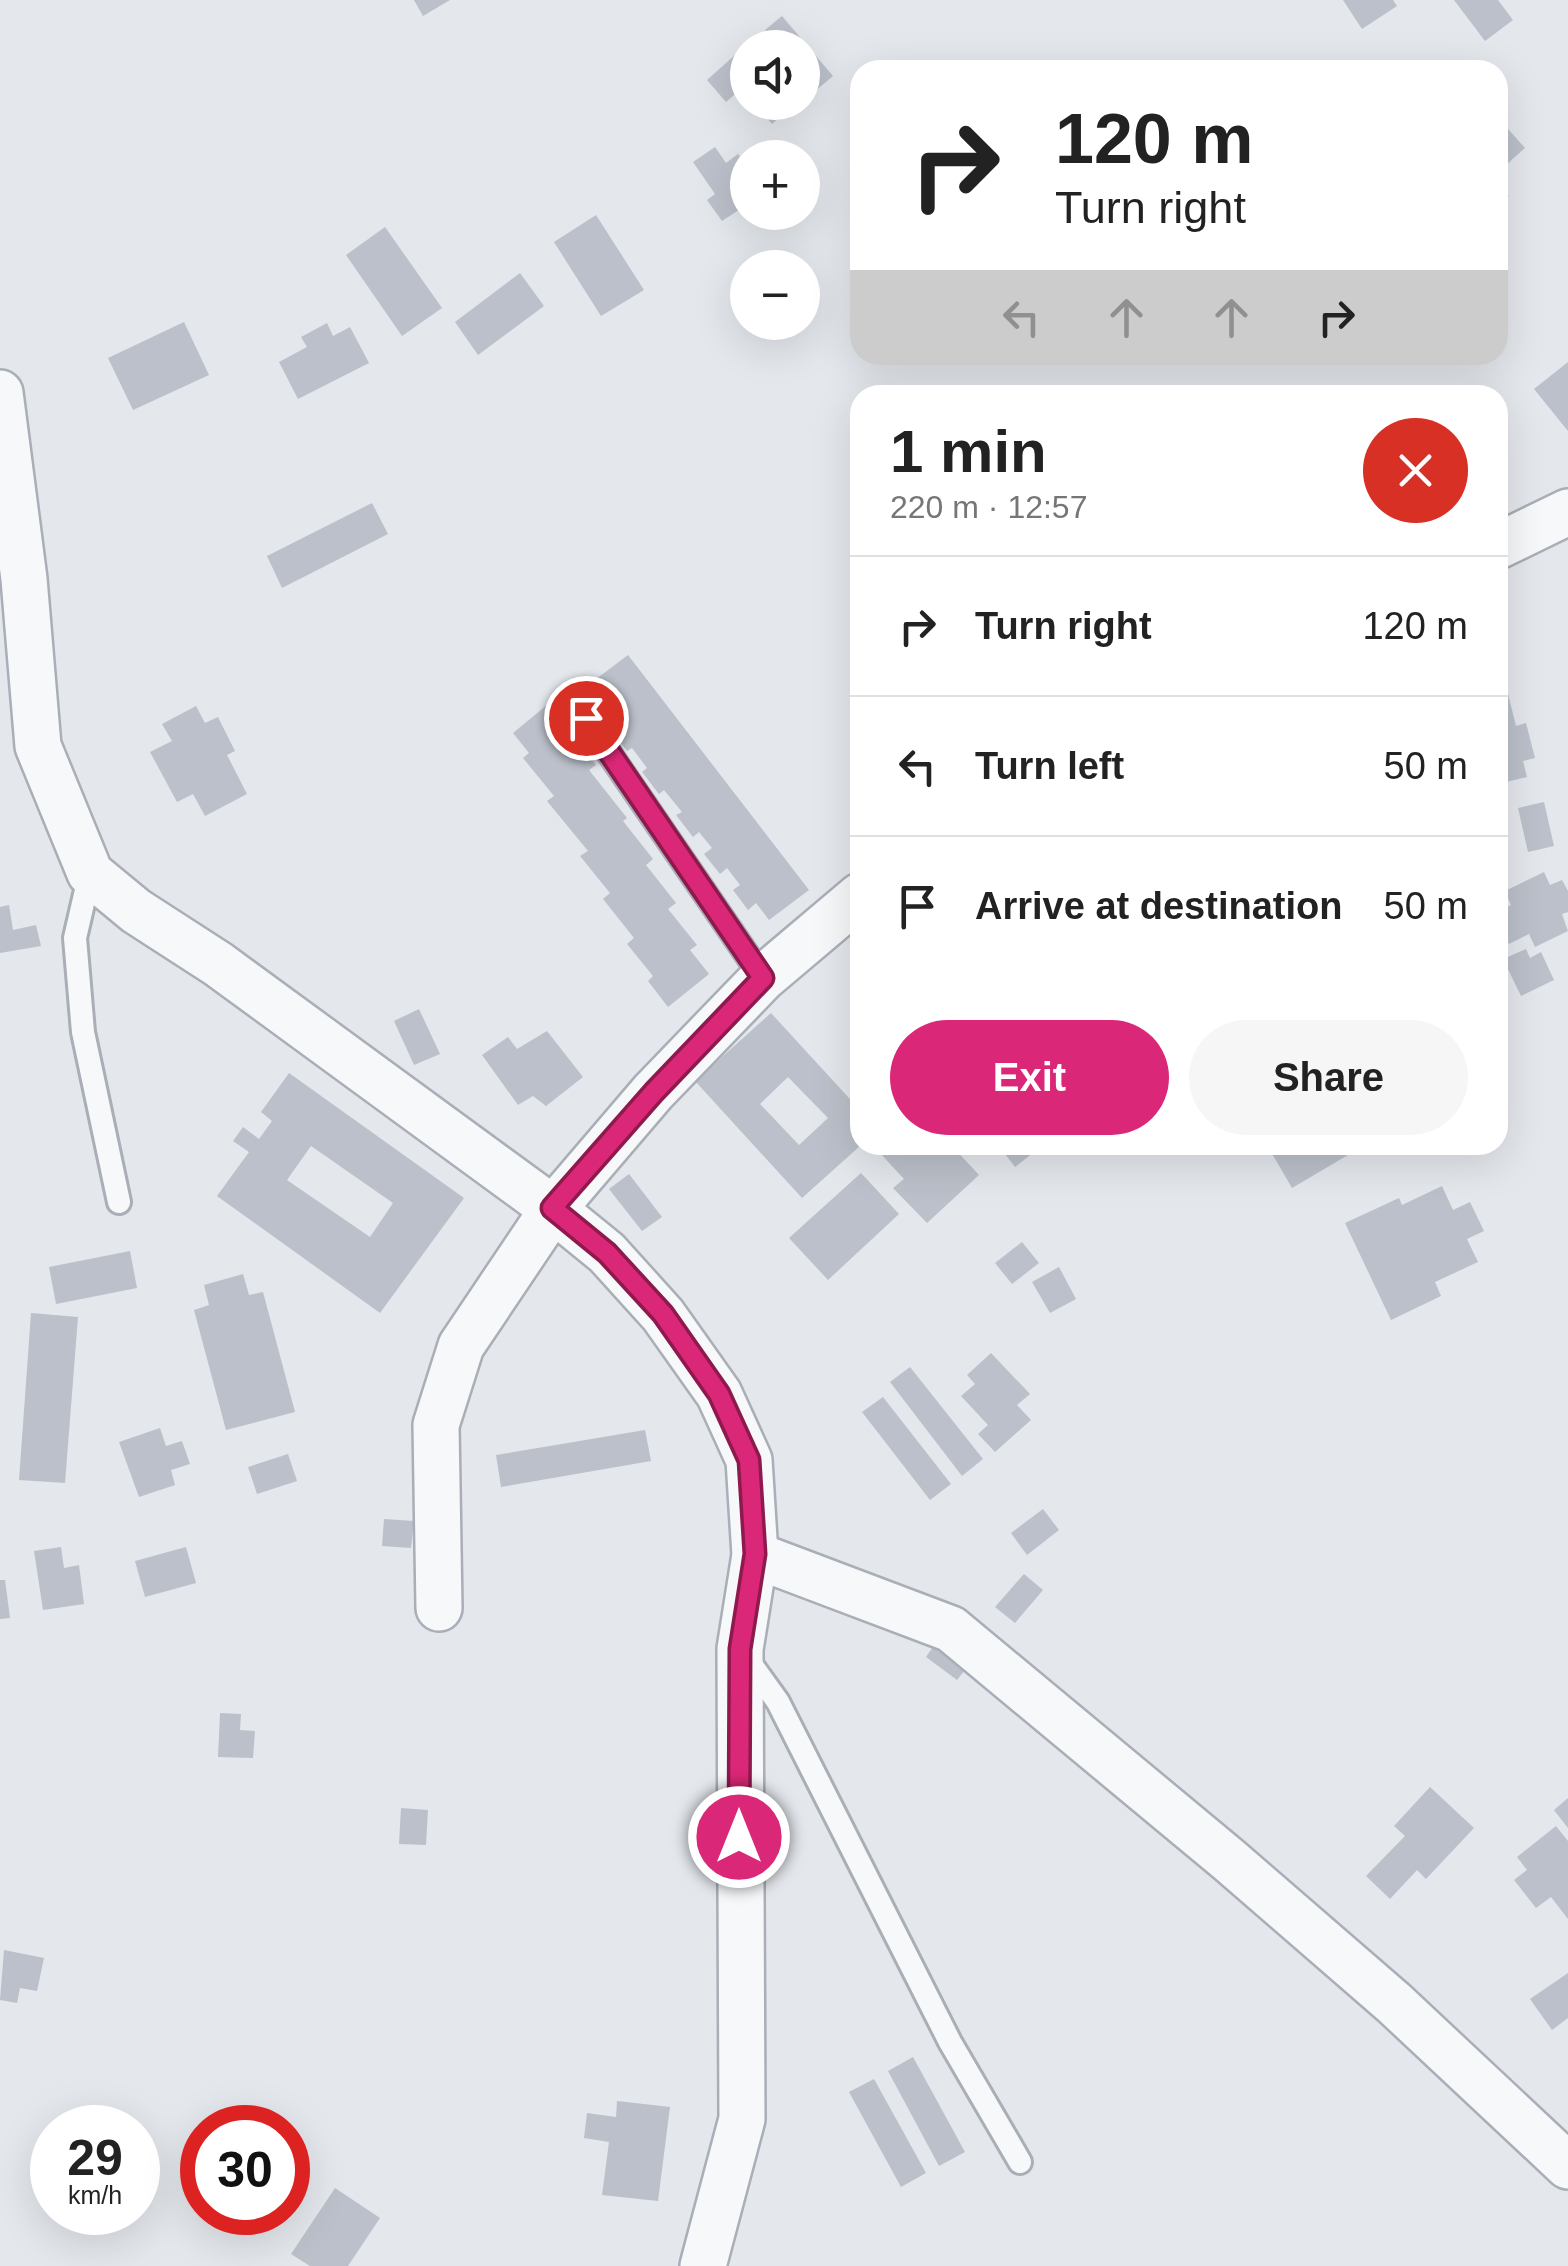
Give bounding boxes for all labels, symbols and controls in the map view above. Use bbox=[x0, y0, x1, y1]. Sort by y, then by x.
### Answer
map controls bbox=[730, 30, 820, 340]
button: sound bbox=[730, 30, 820, 120]
icon: right bbox=[890, 100, 1020, 230]
text: 120 m bbox=[1055, 100, 1253, 178]
button: + bbox=[730, 140, 820, 230]
text: Turn right bbox=[1055, 182, 1246, 233]
button: − bbox=[730, 250, 820, 340]
icon: left bbox=[994, 290, 1049, 345]
icon: ahead bbox=[1099, 290, 1154, 345]
icon: ahead bbox=[1204, 290, 1259, 345]
icon: right bbox=[1309, 290, 1364, 345]
text: 1 min bbox=[890, 418, 1047, 485]
button: close bbox=[1363, 418, 1468, 523]
text: 220 m · 12:57 bbox=[890, 489, 1087, 525]
icon: right bbox=[890, 599, 945, 654]
text: Turn right bbox=[975, 605, 1152, 647]
text: 120 m bbox=[1362, 605, 1468, 647]
pin bbox=[544, 676, 629, 761]
icon: arrive bbox=[559, 691, 614, 746]
icon: left bbox=[890, 739, 945, 794]
text: Turn left bbox=[975, 745, 1124, 787]
text: 50 m bbox=[1384, 745, 1468, 787]
icon: arrive bbox=[890, 879, 945, 934]
text: Arrive at destination bbox=[975, 885, 1342, 927]
text: 50 m bbox=[1384, 885, 1468, 927]
button: Exit bbox=[890, 1020, 1169, 1135]
button: Share bbox=[1189, 1020, 1468, 1135]
position arrow bbox=[687, 1785, 791, 1889]
speed limit sign: 30 bbox=[180, 2105, 310, 2235]
text: 29 bbox=[67, 2130, 123, 2186]
text: km/h bbox=[68, 2181, 122, 2209]

